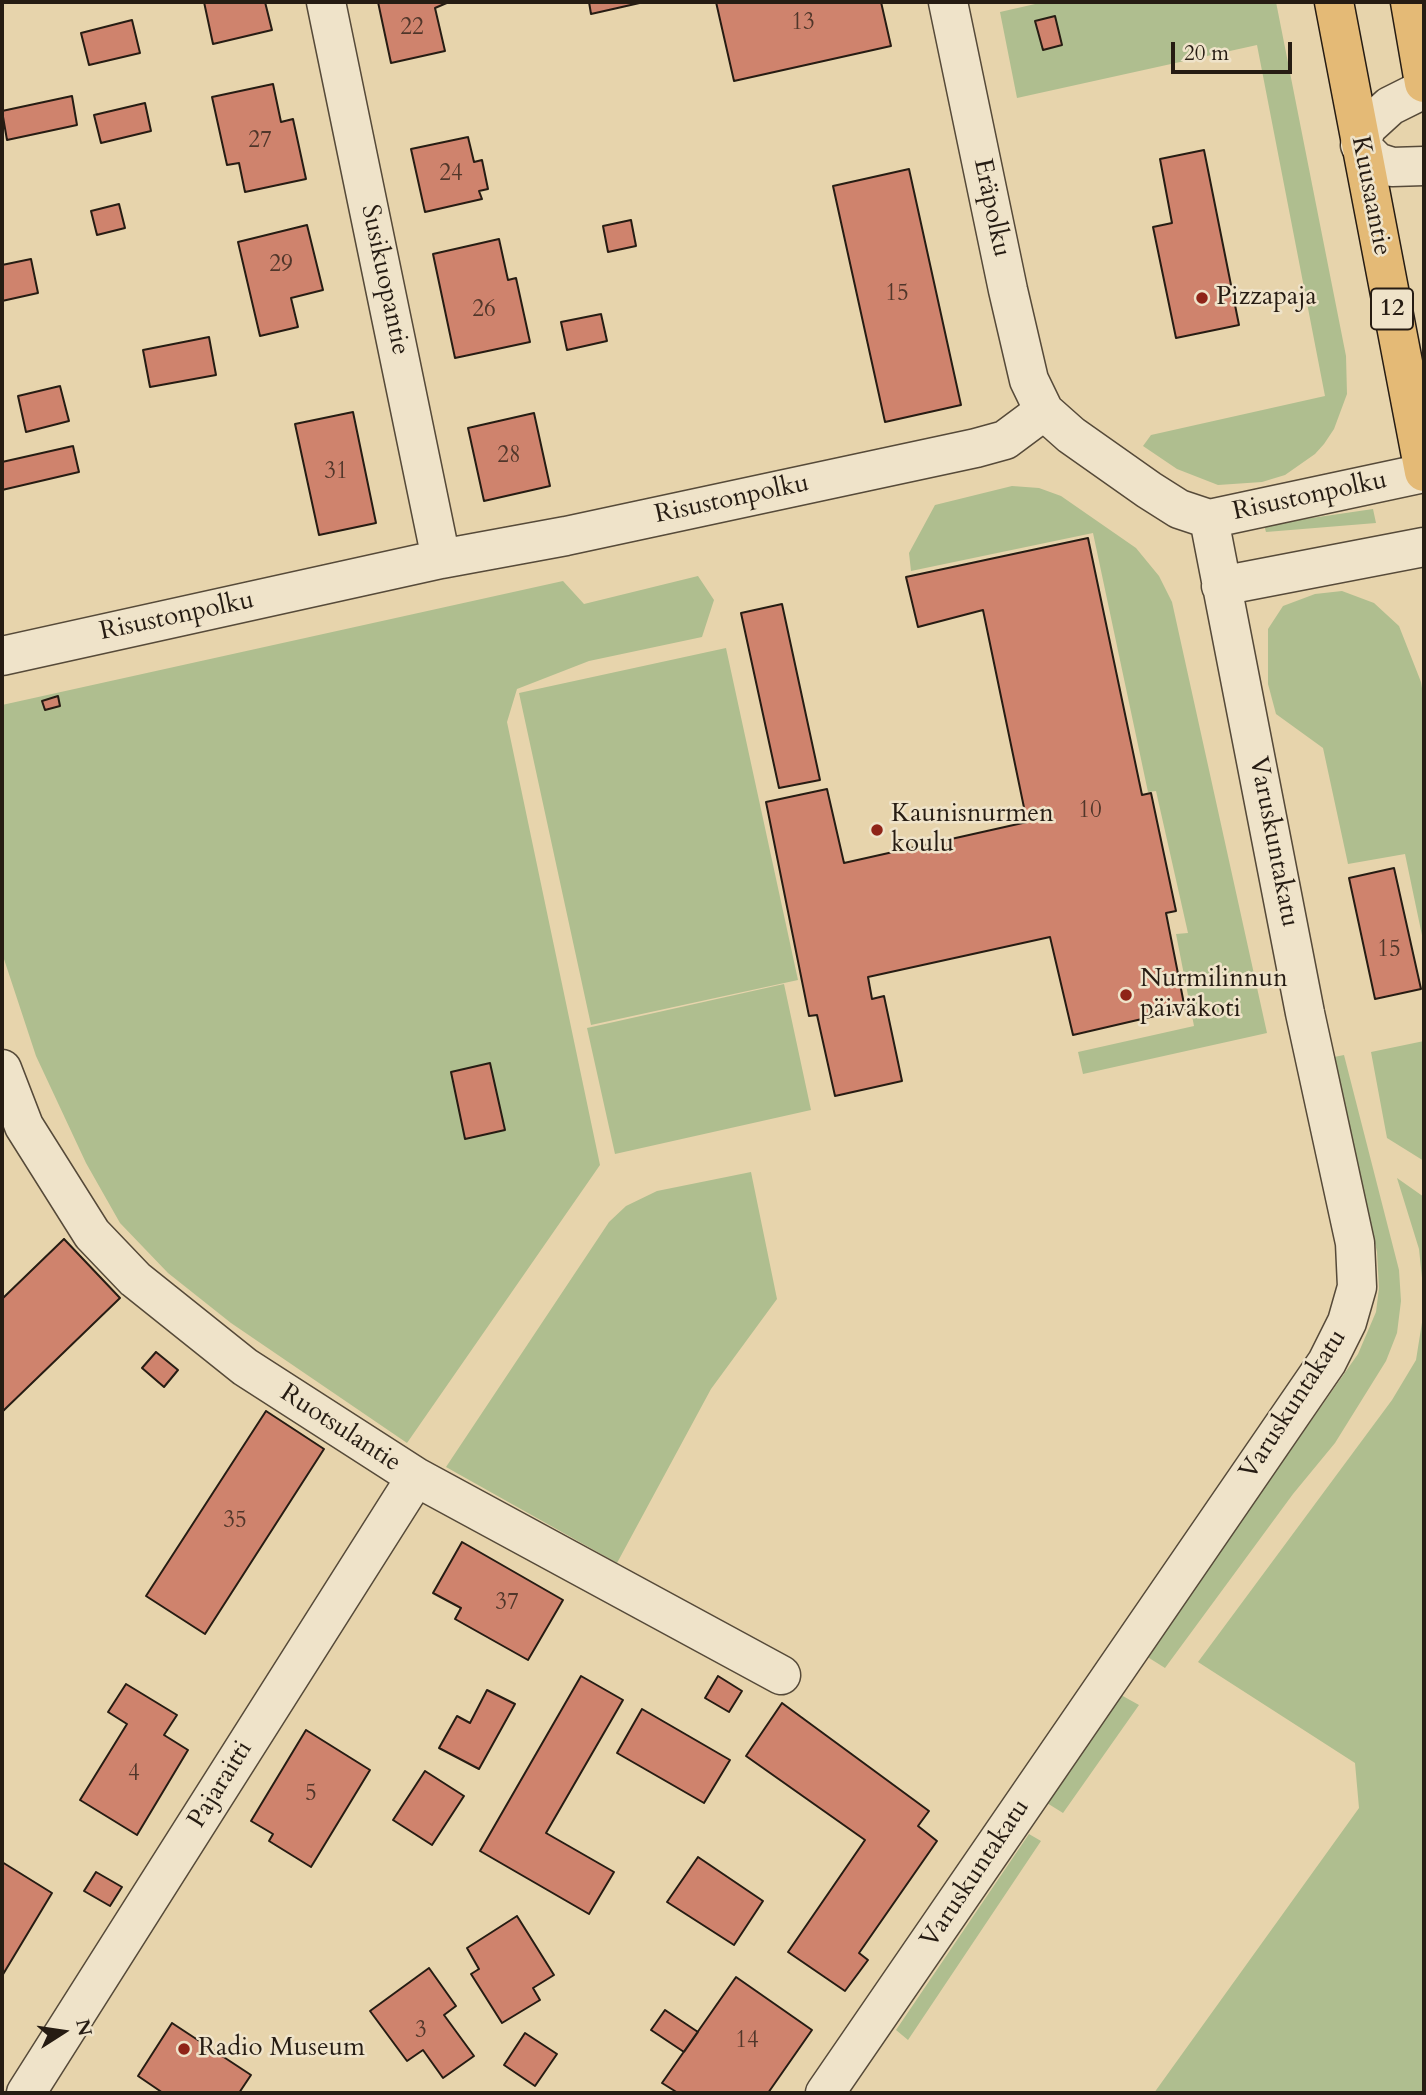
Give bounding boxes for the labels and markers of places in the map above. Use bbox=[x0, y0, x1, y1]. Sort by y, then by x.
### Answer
place label: Pizzapaja bbox=[1216, 282, 1317, 314]
marker: Pizzapaja bbox=[1194, 290, 1210, 306]
place label: Kaunisnurmen koulu bbox=[891, 799, 1054, 860]
marker: Kaunisnurmen koulu bbox=[869, 822, 885, 838]
place label: Nurmilinnun päiväkoti bbox=[1140, 964, 1288, 1026]
marker: Nurmilinnun päiväkoti bbox=[1118, 987, 1134, 1003]
place label: Radio Museum bbox=[198, 2033, 365, 2065]
marker: Radio Museum bbox=[176, 2041, 192, 2057]

